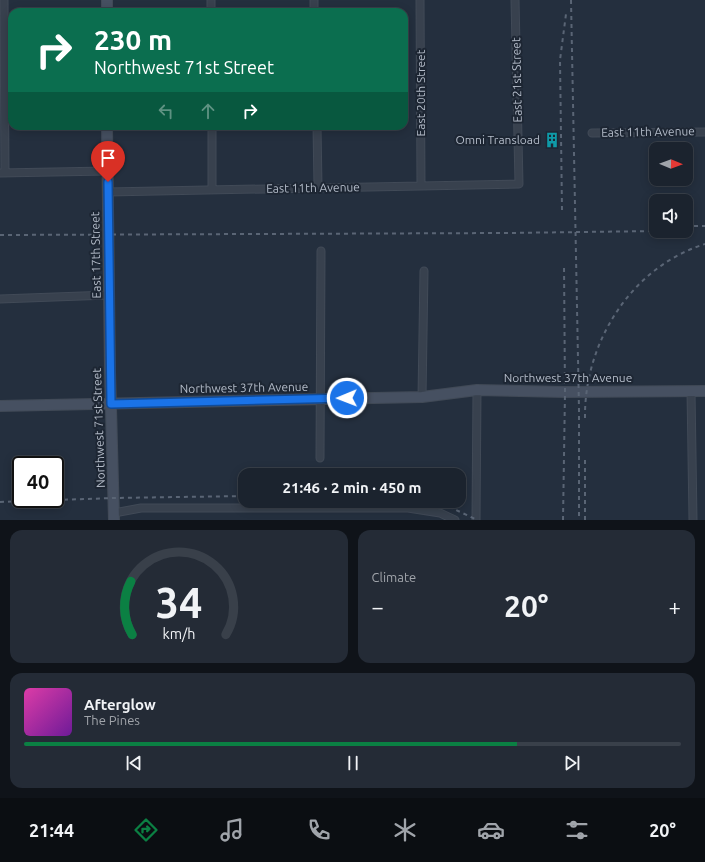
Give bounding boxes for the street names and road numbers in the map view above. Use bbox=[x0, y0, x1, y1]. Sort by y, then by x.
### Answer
street label: East 21st Street bbox=[509, 37, 524, 123]
street label: East 20th Street bbox=[414, 49, 427, 136]
street label: East 11th Avenue bbox=[601, 124, 695, 139]
street label: East 11th Avenue bbox=[266, 180, 360, 195]
street label: East 17th Street bbox=[88, 211, 103, 299]
street label: Northwest 71st Street bbox=[90, 368, 107, 488]
street label: Northwest 37th Avenue bbox=[504, 371, 632, 384]
street label: Northwest 37th Avenue bbox=[180, 380, 308, 395]

